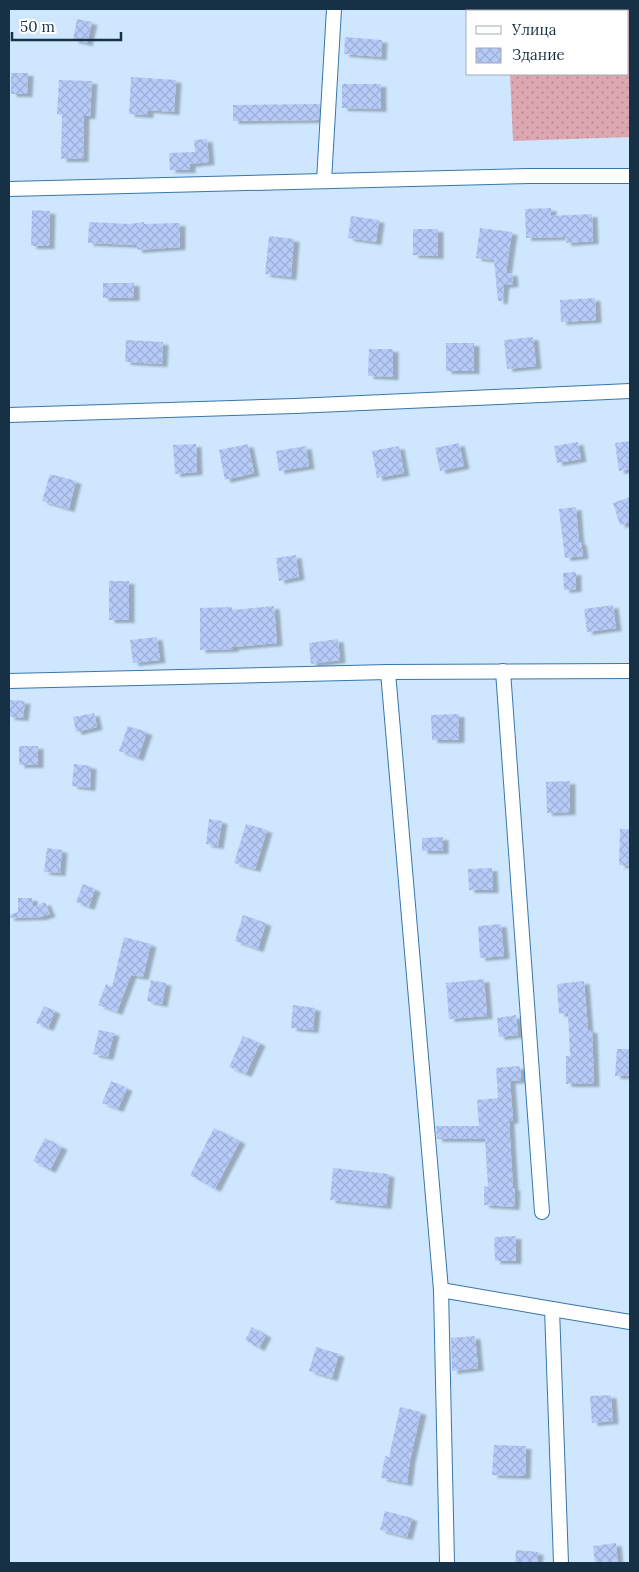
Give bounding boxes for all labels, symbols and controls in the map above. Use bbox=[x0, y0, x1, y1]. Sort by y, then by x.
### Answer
scale bar bbox=[12, 10, 121, 42]
legend bbox=[466, 10, 629, 75]
text: 50 m bbox=[20, 17, 55, 36]
text: Улица bbox=[511, 20, 557, 39]
text: Здание bbox=[512, 45, 565, 64]

